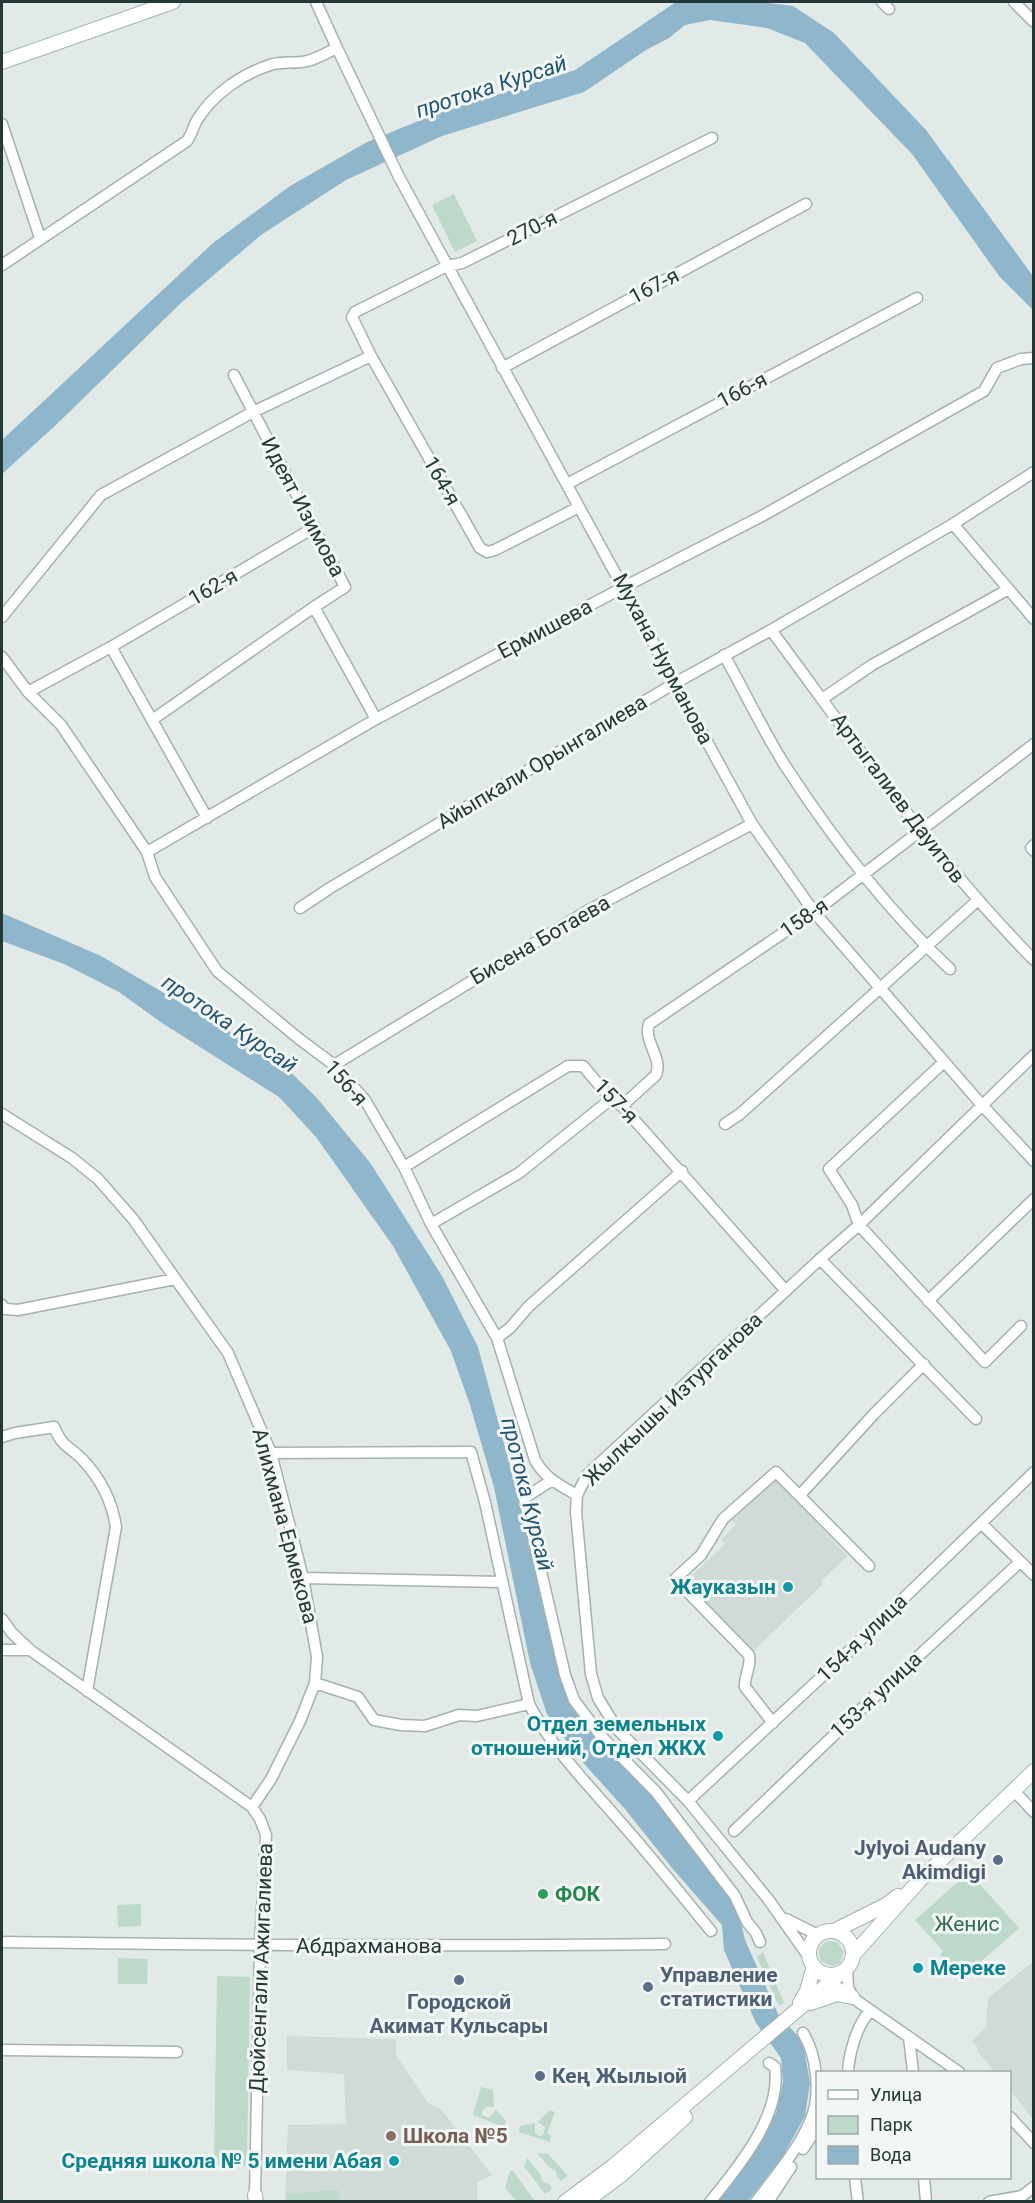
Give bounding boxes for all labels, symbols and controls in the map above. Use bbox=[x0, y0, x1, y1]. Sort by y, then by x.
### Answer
water label: протока Курсай bbox=[413, 50, 570, 123]
street label: 270-я bbox=[503, 205, 561, 251]
street label: 167-я bbox=[625, 263, 683, 309]
street label: 166-я bbox=[713, 367, 771, 413]
street label: Идеят Изимова bbox=[256, 433, 350, 581]
street label: 164-я bbox=[418, 452, 466, 510]
street label: 162-я bbox=[184, 563, 242, 611]
street label: Мухана Нурманова bbox=[608, 569, 718, 749]
street label: Ермишева bbox=[494, 594, 596, 664]
street label: Айыпкали Орынгалиева bbox=[433, 690, 651, 834]
street label: Артыгалиев Дауитов bbox=[826, 708, 970, 888]
street label: Бисена Ботаева bbox=[466, 890, 614, 990]
street label: 158-я bbox=[776, 893, 832, 943]
water label: протока Курсай bbox=[158, 969, 302, 1078]
street label: 156-я bbox=[319, 1055, 373, 1111]
street label: 157-я bbox=[589, 1074, 643, 1128]
street label: Жылкышы Изтурганова bbox=[579, 1307, 767, 1491]
water label: протока Курсай bbox=[496, 1415, 559, 1573]
street label: Алихмана Ермекова bbox=[247, 1426, 323, 1626]
place label: Жауказын bbox=[670, 1575, 776, 1599]
marker: Жауказын bbox=[781, 1580, 795, 1594]
street label: 154-я улица bbox=[812, 1589, 912, 1687]
street label: 153-я улица bbox=[826, 1647, 926, 1743]
place label: Отдел земельных отношений, Отдел ЖКХ bbox=[471, 1712, 707, 1760]
marker: Отдел земельных отношений, Отдел ЖКХ bbox=[711, 1729, 725, 1743]
place label: Jylyoi Audany Akimdigi bbox=[854, 1836, 986, 1884]
street label: Дюйсенгали Ажигалиева bbox=[245, 1843, 277, 2093]
marker: Jylyoi Audany Akimdigi bbox=[991, 1853, 1005, 1867]
place label: ФОК bbox=[555, 1882, 601, 1906]
marker: ФОК bbox=[536, 1887, 550, 1901]
park label: Женис bbox=[934, 1912, 1000, 1936]
street label: Абдрахманова bbox=[296, 1934, 442, 1958]
place label: Мереке bbox=[930, 1956, 1006, 1980]
marker: Мереке bbox=[911, 1961, 925, 1975]
place label: Управление статистики bbox=[660, 1963, 778, 2011]
marker: Городской Акимат Кульсары bbox=[452, 1973, 466, 1987]
marker: Управление статистики bbox=[641, 1980, 655, 1994]
place label: Городской Акимат Кульсары bbox=[370, 1990, 548, 2038]
place label: Кең Жылыой bbox=[552, 2064, 687, 2088]
marker: Кең Жылыой bbox=[533, 2069, 547, 2083]
legend bbox=[816, 2071, 1011, 2179]
text: Улица bbox=[870, 2084, 922, 2105]
text: Парк bbox=[870, 2114, 913, 2135]
place label: Школа №5 bbox=[403, 2124, 508, 2148]
marker: Школа №5 bbox=[384, 2129, 398, 2143]
text: Вода bbox=[870, 2144, 912, 2165]
place label: Средняя школа № 5 имени Абая bbox=[62, 2149, 382, 2173]
marker: Средняя школа № 5 имени Абая bbox=[387, 2154, 401, 2168]

